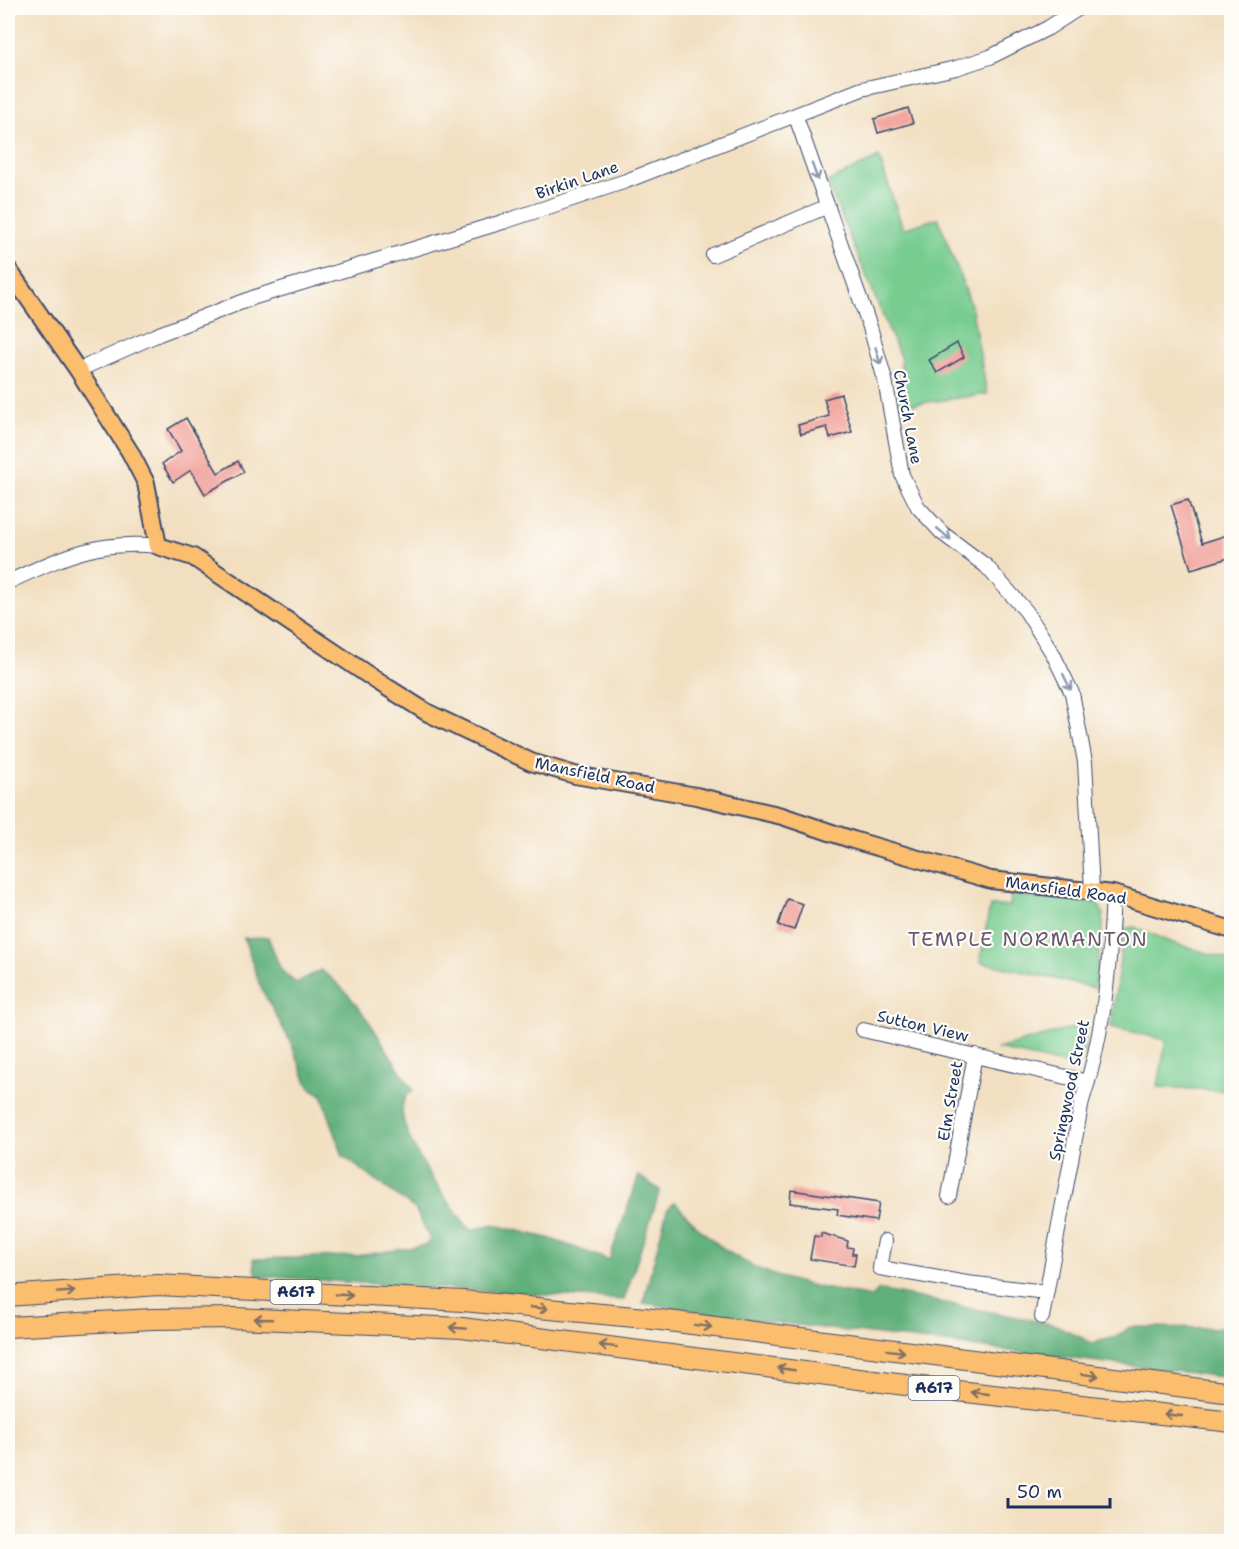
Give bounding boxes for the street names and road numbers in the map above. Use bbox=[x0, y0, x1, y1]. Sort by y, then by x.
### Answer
street label: Birkin Lane bbox=[533, 156, 621, 204]
street label: Church Lane bbox=[889, 368, 927, 466]
street label: Mansfield Road bbox=[533, 752, 657, 798]
street label: Mansfield Road bbox=[1004, 871, 1128, 909]
street label: Sutton View bbox=[875, 1005, 971, 1047]
street label: Springwood Street bbox=[1044, 1018, 1094, 1162]
street label: Elm Street bbox=[933, 1059, 967, 1143]
road number: A617 bbox=[270, 1280, 322, 1304]
road number: A617 bbox=[908, 1376, 960, 1400]

